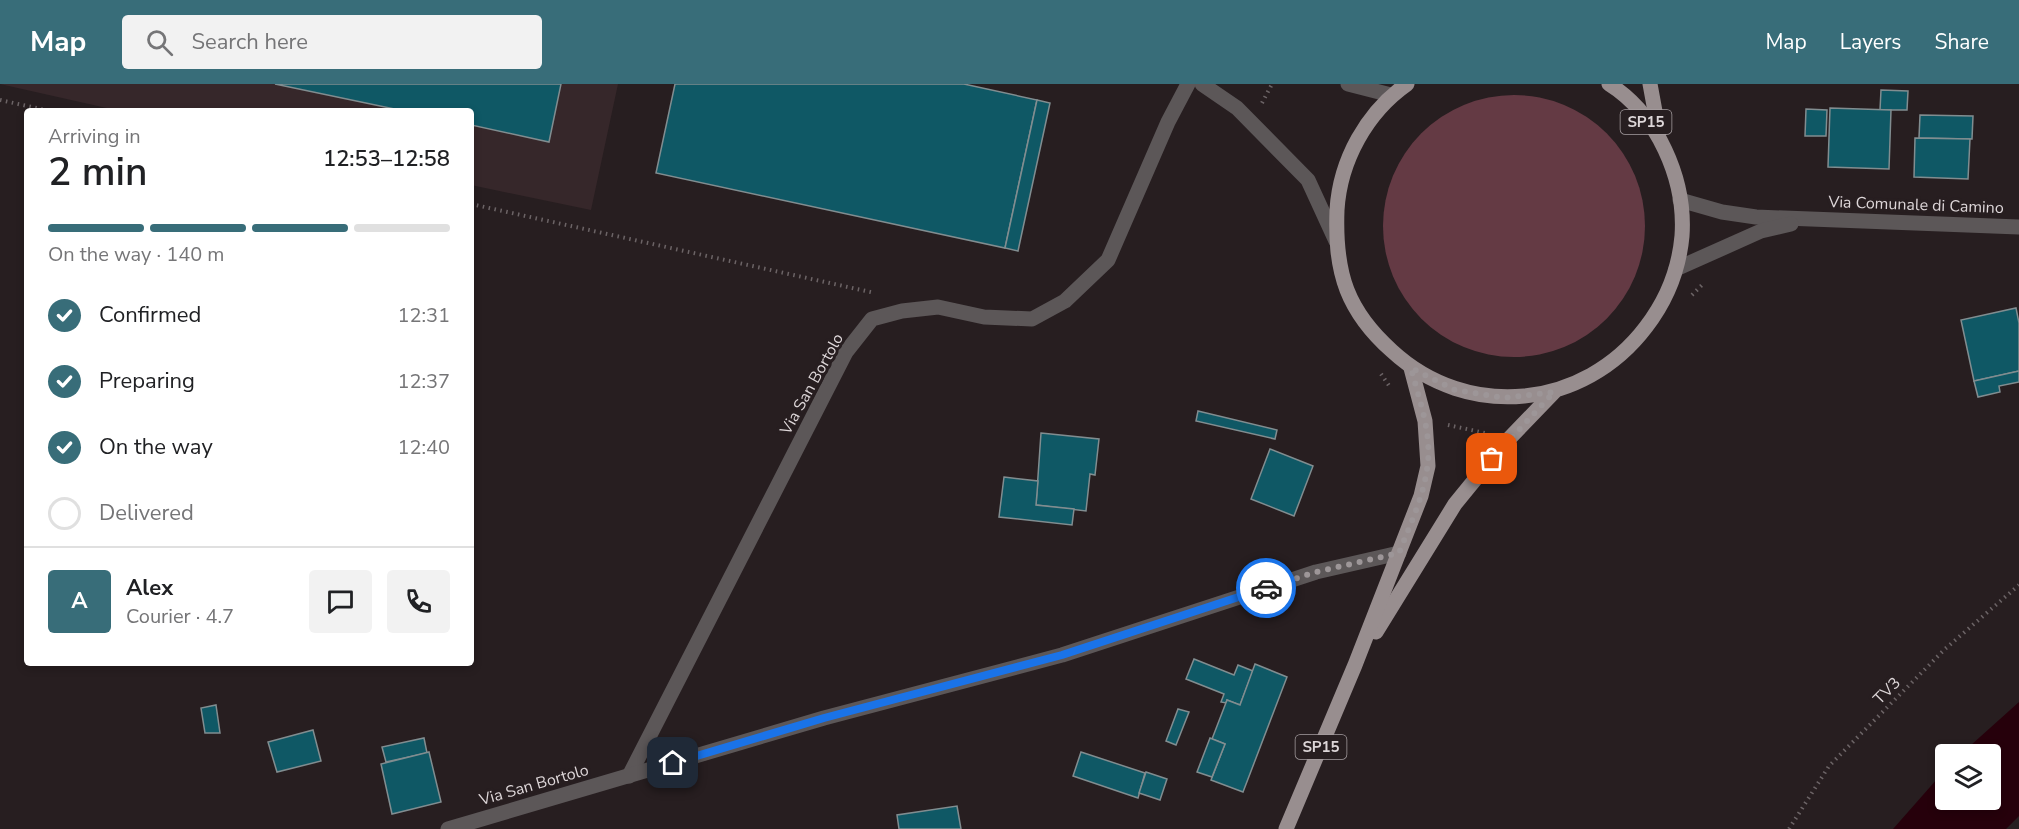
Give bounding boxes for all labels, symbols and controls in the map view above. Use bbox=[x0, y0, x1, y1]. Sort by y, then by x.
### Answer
search box bbox=[122, 15, 542, 69]
text: Map bbox=[30, 23, 86, 61]
icon: search bbox=[143, 26, 176, 59]
text: Search here bbox=[191, 27, 308, 57]
text: Map bbox=[1765, 28, 1807, 56]
text: Layers bbox=[1840, 28, 1901, 56]
text: Share bbox=[1934, 28, 1989, 56]
road number: SP15 bbox=[1620, 110, 1672, 134]
text: Arriving in bbox=[48, 123, 141, 150]
text: 12:53–12:58 bbox=[323, 144, 450, 174]
text: 2 min bbox=[48, 146, 147, 199]
street label: Via Comunale di Camino bbox=[1827, 191, 2004, 219]
text: On the way · 140 m bbox=[48, 241, 224, 268]
icon: check bbox=[48, 299, 81, 332]
text: Confirmed bbox=[99, 300, 201, 330]
text: 12:31 bbox=[397, 302, 450, 329]
street label: Via San Bortolo bbox=[775, 329, 849, 439]
icon: check bbox=[48, 365, 81, 398]
text: Preparing bbox=[99, 366, 195, 396]
text: 12:37 bbox=[397, 368, 450, 395]
icon: check bbox=[48, 431, 81, 464]
text: On the way bbox=[99, 432, 213, 462]
pin bbox=[1466, 433, 1517, 484]
text: 12:40 bbox=[397, 434, 450, 461]
icon: bag bbox=[1475, 442, 1508, 475]
text: Delivered bbox=[99, 498, 194, 528]
courier bbox=[1236, 558, 1296, 618]
button: chat bbox=[309, 570, 372, 633]
button: phone bbox=[387, 570, 450, 633]
icon: car bbox=[1250, 572, 1283, 605]
text: Alex bbox=[126, 573, 173, 603]
text: A bbox=[71, 586, 88, 616]
text: Courier · 4.7 bbox=[126, 603, 234, 630]
street label: TV3 bbox=[1868, 672, 1906, 710]
road number: SP15 bbox=[1296, 735, 1346, 759]
pin bbox=[647, 737, 698, 788]
map controls bbox=[1935, 744, 2001, 810]
button: layers bbox=[1935, 744, 2001, 810]
icon: home bbox=[656, 746, 689, 779]
street label: Via San Bortolo bbox=[476, 759, 591, 811]

